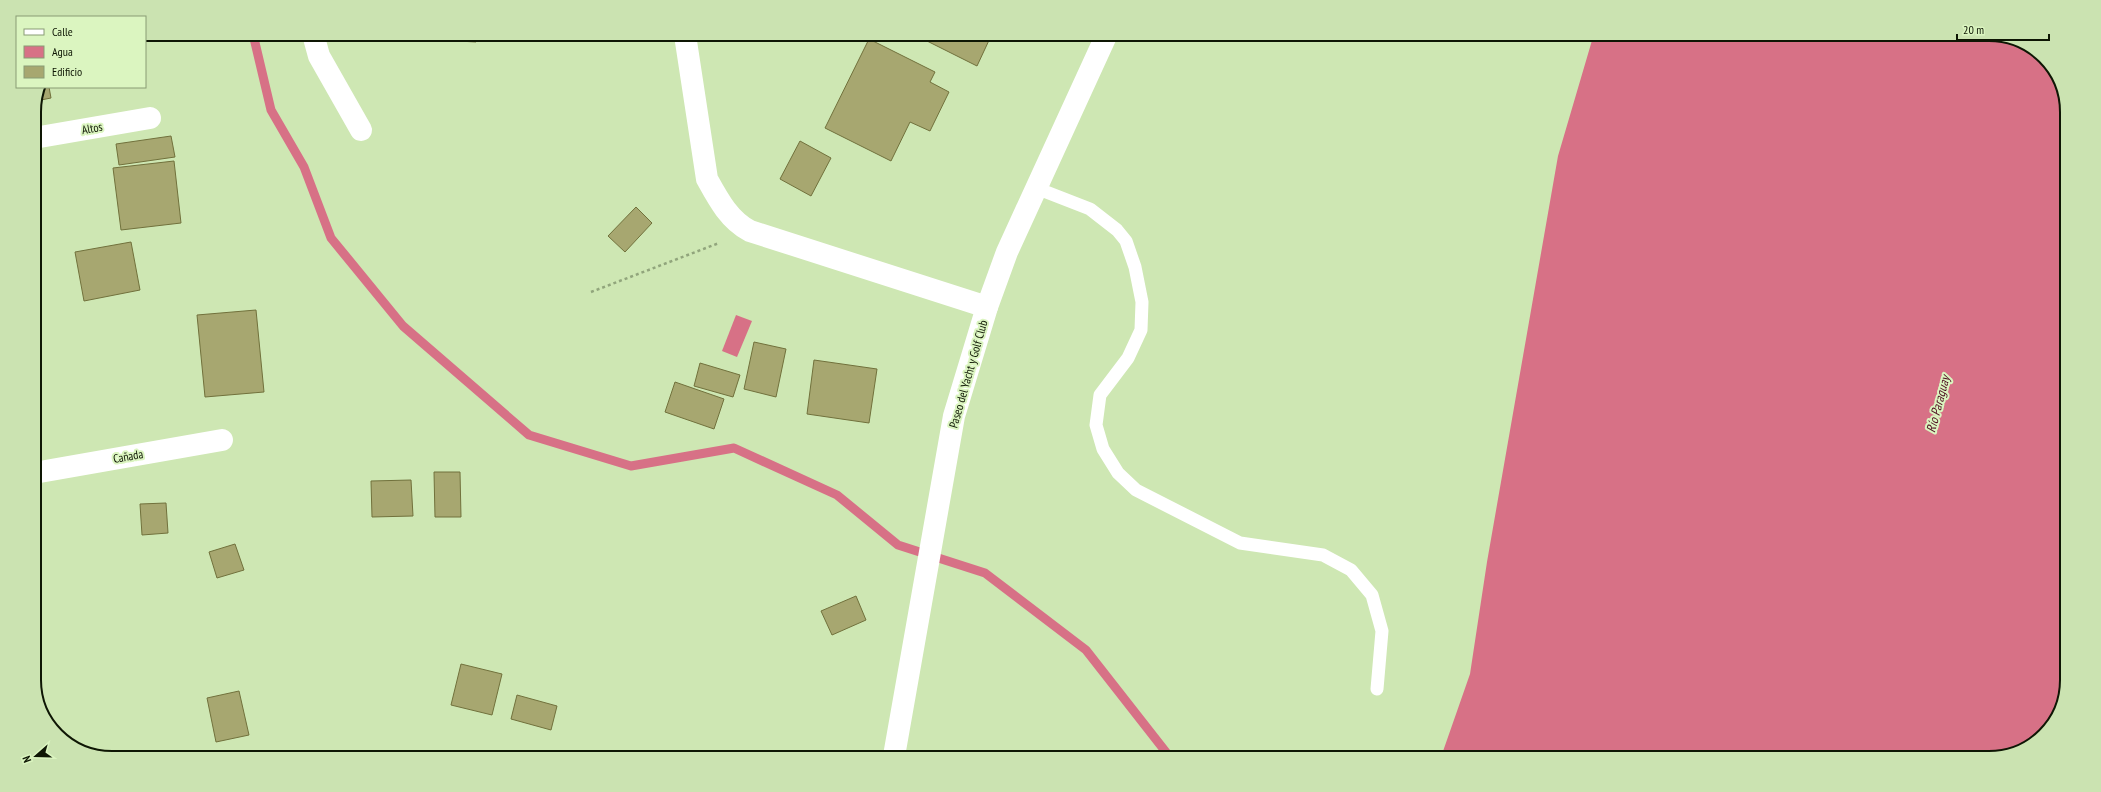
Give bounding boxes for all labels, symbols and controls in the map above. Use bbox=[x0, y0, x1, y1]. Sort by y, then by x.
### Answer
legend bbox=[16, 16, 146, 88]
scale bar bbox=[1957, 16, 2049, 42]
text: 20 m bbox=[1963, 22, 1984, 37]
text: Calle bbox=[52, 24, 73, 39]
text: Agua bbox=[52, 44, 73, 59]
text: Edificio bbox=[52, 64, 82, 79]
street label: Altos bbox=[80, 119, 104, 137]
street label: Paseo del Yacht y Golf Club bbox=[945, 318, 991, 430]
water label: Río Paraguay bbox=[1922, 372, 1954, 434]
street label: Cañada bbox=[112, 446, 144, 466]
north arrow bbox=[16, 736, 56, 776]
text: N bbox=[19, 754, 34, 765]

